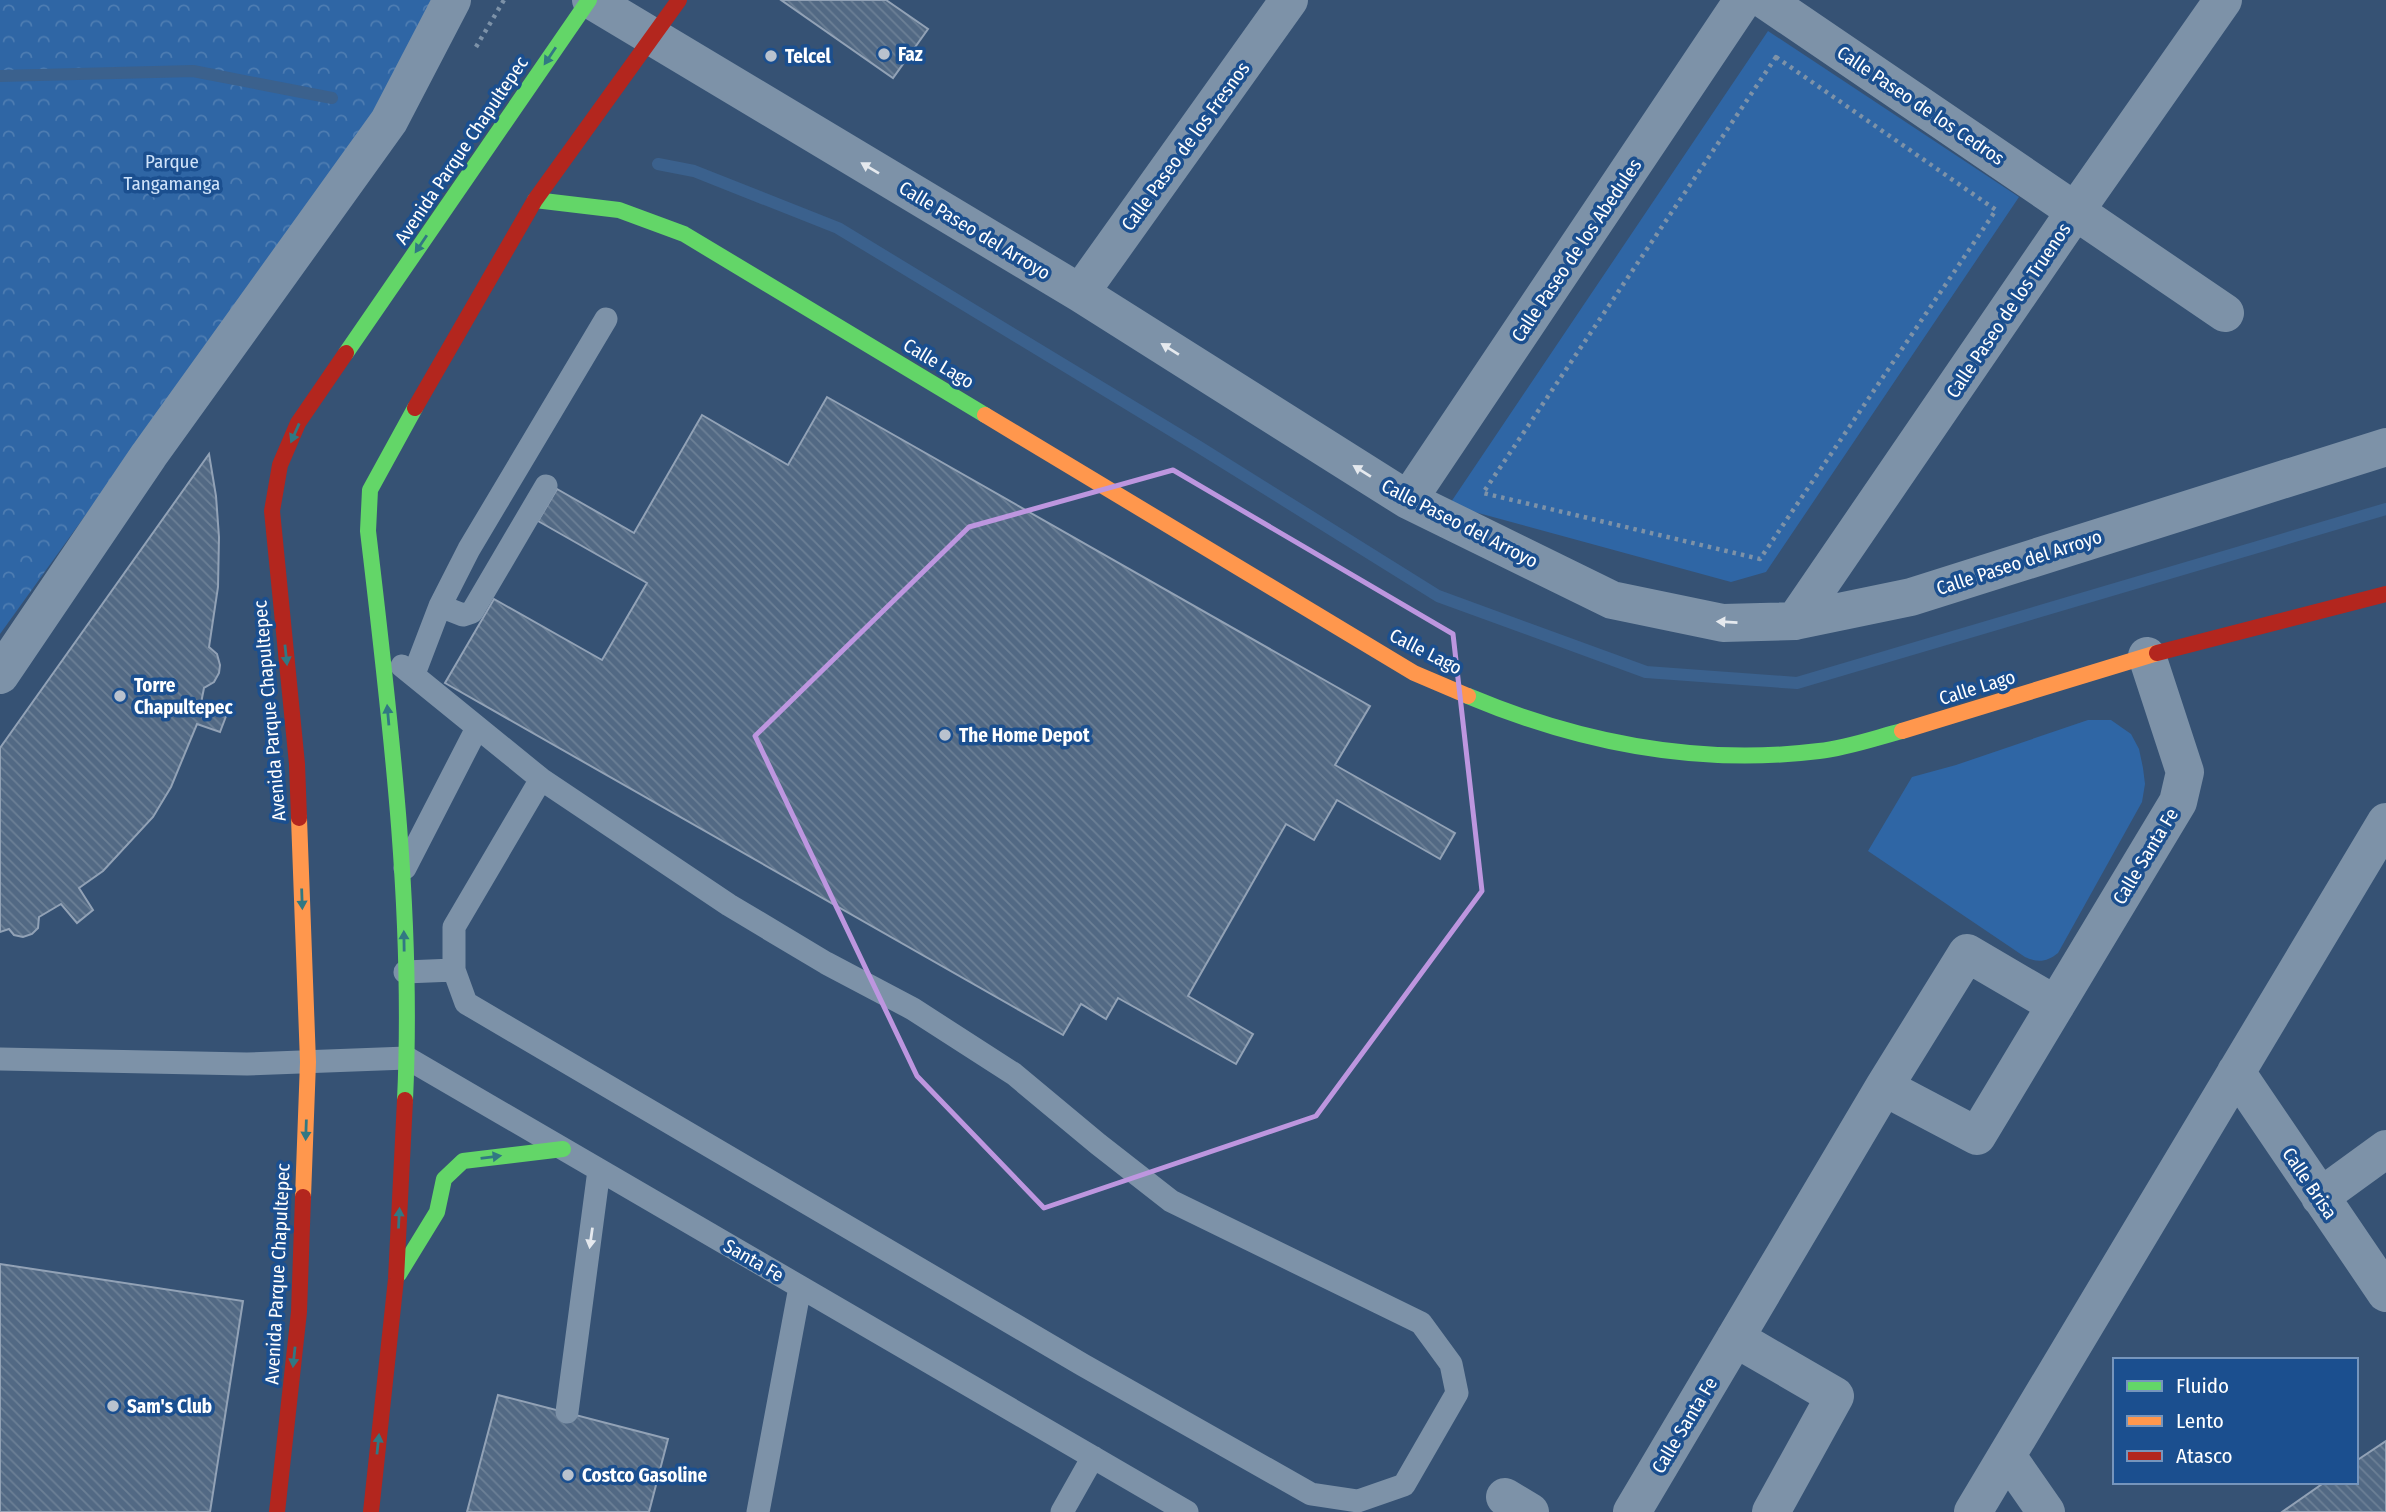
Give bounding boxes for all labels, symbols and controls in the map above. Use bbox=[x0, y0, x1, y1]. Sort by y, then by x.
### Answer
street label: Calle Paseo de los Cedros bbox=[1833, 41, 2009, 170]
place label: Faz bbox=[898, 43, 923, 66]
place label: Telcel bbox=[785, 45, 832, 68]
marker: Faz bbox=[876, 46, 892, 62]
one-way arrow bbox=[543, 47, 557, 65]
marker: Telcel bbox=[763, 48, 779, 64]
street label: Avenida Parque Chapultepec bbox=[390, 52, 533, 249]
street label: Calle Paseo de los Fresnos bbox=[1116, 57, 1254, 235]
park label: Parque Tangamanga bbox=[124, 150, 220, 195]
street label: Calle Paseo de los Abedules bbox=[1506, 154, 1646, 346]
one-way arrow bbox=[861, 162, 880, 174]
street label: Calle Paseo del Arroyo bbox=[895, 176, 1055, 285]
street label: Calle Paseo de los Truenos bbox=[1941, 218, 2076, 402]
one-way arrow bbox=[414, 235, 428, 253]
street label: Calle Lago bbox=[899, 333, 978, 393]
one-way arrow bbox=[1160, 343, 1179, 356]
one-way arrow bbox=[289, 422, 300, 443]
one-way arrow bbox=[1352, 464, 1372, 477]
street label: Calle Paseo del Arroyo bbox=[1378, 474, 1542, 573]
street label: Calle Paseo del Arroyo bbox=[1934, 525, 2105, 600]
street label: Avenida Parque Chapultepec bbox=[248, 600, 291, 822]
one-way arrow bbox=[1716, 617, 1738, 628]
street label: Calle Lago bbox=[1386, 623, 1466, 679]
one-way arrow bbox=[281, 645, 292, 667]
street label: Calle Lago bbox=[1936, 665, 2018, 710]
place label: Torre Chapultepec bbox=[134, 674, 233, 719]
marker: Torre Chapultepec bbox=[112, 688, 128, 704]
one-way arrow bbox=[382, 703, 393, 725]
place label: The Home Depot bbox=[959, 724, 1090, 747]
marker: The Home Depot bbox=[937, 727, 953, 743]
street label: Calle Santa Fe bbox=[2108, 804, 2183, 908]
one-way arrow bbox=[297, 889, 308, 911]
one-way arrow bbox=[399, 930, 410, 952]
one-way arrow bbox=[300, 1120, 311, 1142]
street label: Calle Brisa bbox=[2277, 1143, 2342, 1223]
one-way arrow bbox=[480, 1152, 502, 1163]
street label: Avenida Parque Chapultepec bbox=[260, 1163, 295, 1385]
one-way arrow bbox=[394, 1206, 405, 1228]
one-way arrow bbox=[585, 1227, 596, 1249]
street label: Santa Fe bbox=[720, 1234, 788, 1287]
one-way arrow bbox=[288, 1347, 299, 1369]
legend bbox=[2113, 1358, 2358, 1484]
street label: Calle Santa Fe bbox=[1647, 1373, 1722, 1477]
text: Fluido bbox=[2176, 1373, 2229, 1399]
place label: Sam's Club bbox=[127, 1395, 212, 1418]
marker: Sam's Club bbox=[105, 1398, 121, 1414]
text: Lento bbox=[2176, 1408, 2224, 1434]
one-way arrow bbox=[373, 1433, 384, 1455]
text: Atasco bbox=[2176, 1443, 2233, 1469]
place label: Costco Gasoline bbox=[582, 1464, 707, 1487]
marker: Costco Gasoline bbox=[560, 1467, 576, 1483]

